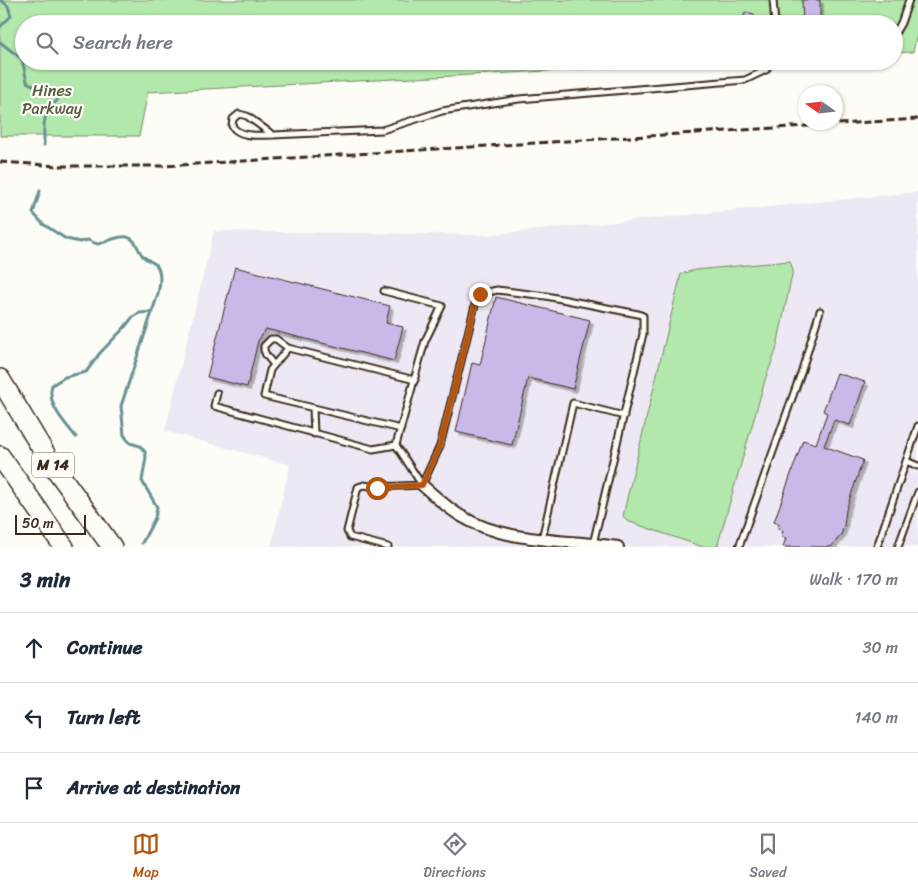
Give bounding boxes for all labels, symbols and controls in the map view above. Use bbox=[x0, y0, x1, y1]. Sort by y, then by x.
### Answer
search box bbox=[15, 15, 903, 70]
text: Search here bbox=[73, 26, 173, 59]
icon: search bbox=[33, 29, 61, 57]
park label: Hines Parkway bbox=[22, 76, 83, 123]
north arrow bbox=[798, 85, 843, 130]
route end bbox=[469, 283, 492, 306]
road number: M 14 bbox=[32, 452, 74, 478]
route start bbox=[366, 477, 389, 500]
text: 50 m bbox=[22, 511, 54, 536]
scale bar bbox=[15, 512, 86, 535]
text: 3 min bbox=[20, 561, 70, 599]
text: Walk · 170 m bbox=[809, 565, 898, 594]
text: Continue bbox=[67, 631, 143, 664]
text: 30 m bbox=[863, 633, 898, 662]
icon: ahead bbox=[20, 634, 48, 662]
text: Turn left bbox=[67, 701, 140, 734]
text: 140 m bbox=[855, 703, 898, 732]
icon: left bbox=[20, 704, 48, 732]
text: Arrive at destination bbox=[67, 771, 240, 804]
icon: arrive bbox=[20, 774, 48, 802]
tab: Map bbox=[132, 830, 160, 885]
tab: Directions bbox=[423, 830, 486, 885]
tab: Saved bbox=[749, 830, 786, 885]

